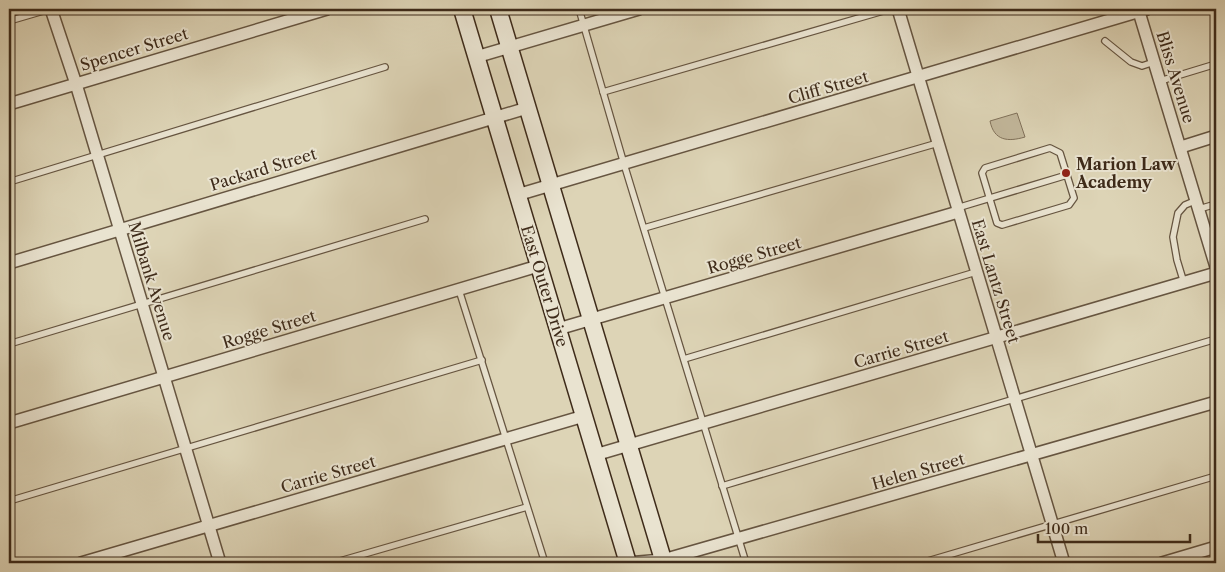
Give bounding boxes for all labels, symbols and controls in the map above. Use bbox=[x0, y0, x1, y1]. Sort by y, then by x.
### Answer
street label: Spencer Street bbox=[78, 23, 191, 75]
street label: Bliss Avenue bbox=[1153, 29, 1199, 125]
street label: Cliff Street bbox=[786, 66, 871, 108]
street label: Packard Street bbox=[207, 143, 319, 195]
place label: Marion Law Academy bbox=[1075, 154, 1177, 192]
marker: Marion Law Academy bbox=[1060, 167, 1072, 179]
street label: East Lantz Street bbox=[968, 217, 1024, 346]
street label: Milbank Avenue bbox=[124, 219, 180, 343]
street label: East Outer Drive bbox=[517, 223, 573, 349]
street label: Rogge Street bbox=[705, 232, 804, 278]
street label: Rogge Street bbox=[220, 305, 318, 353]
street label: Carrie Street bbox=[851, 326, 951, 372]
street label: Helen Street bbox=[869, 448, 967, 494]
street label: Carrie Street bbox=[278, 451, 378, 497]
scale bar bbox=[1038, 512, 1190, 544]
text: 100 m bbox=[1045, 519, 1088, 538]

